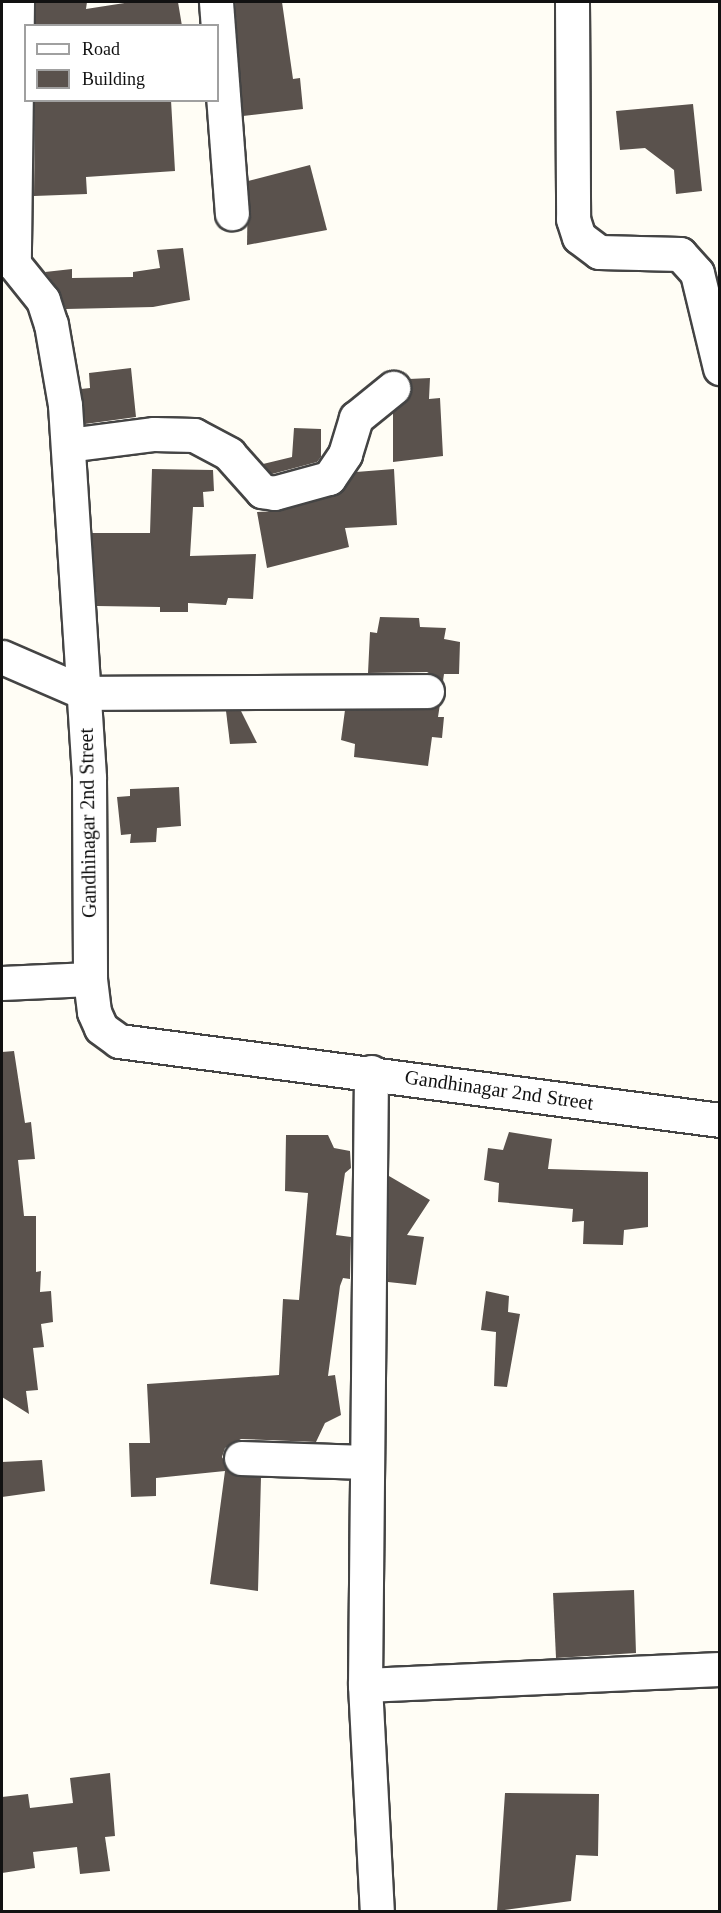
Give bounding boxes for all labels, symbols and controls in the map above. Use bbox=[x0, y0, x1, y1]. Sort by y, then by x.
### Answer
legend bbox=[24, 24, 219, 102]
text: Road bbox=[82, 39, 120, 59]
text: Building bbox=[82, 69, 145, 89]
street label: Gandhinagar 2nd Street bbox=[74, 728, 102, 918]
street label: Gandhinagar 2nd Street bbox=[403, 1065, 595, 1115]

